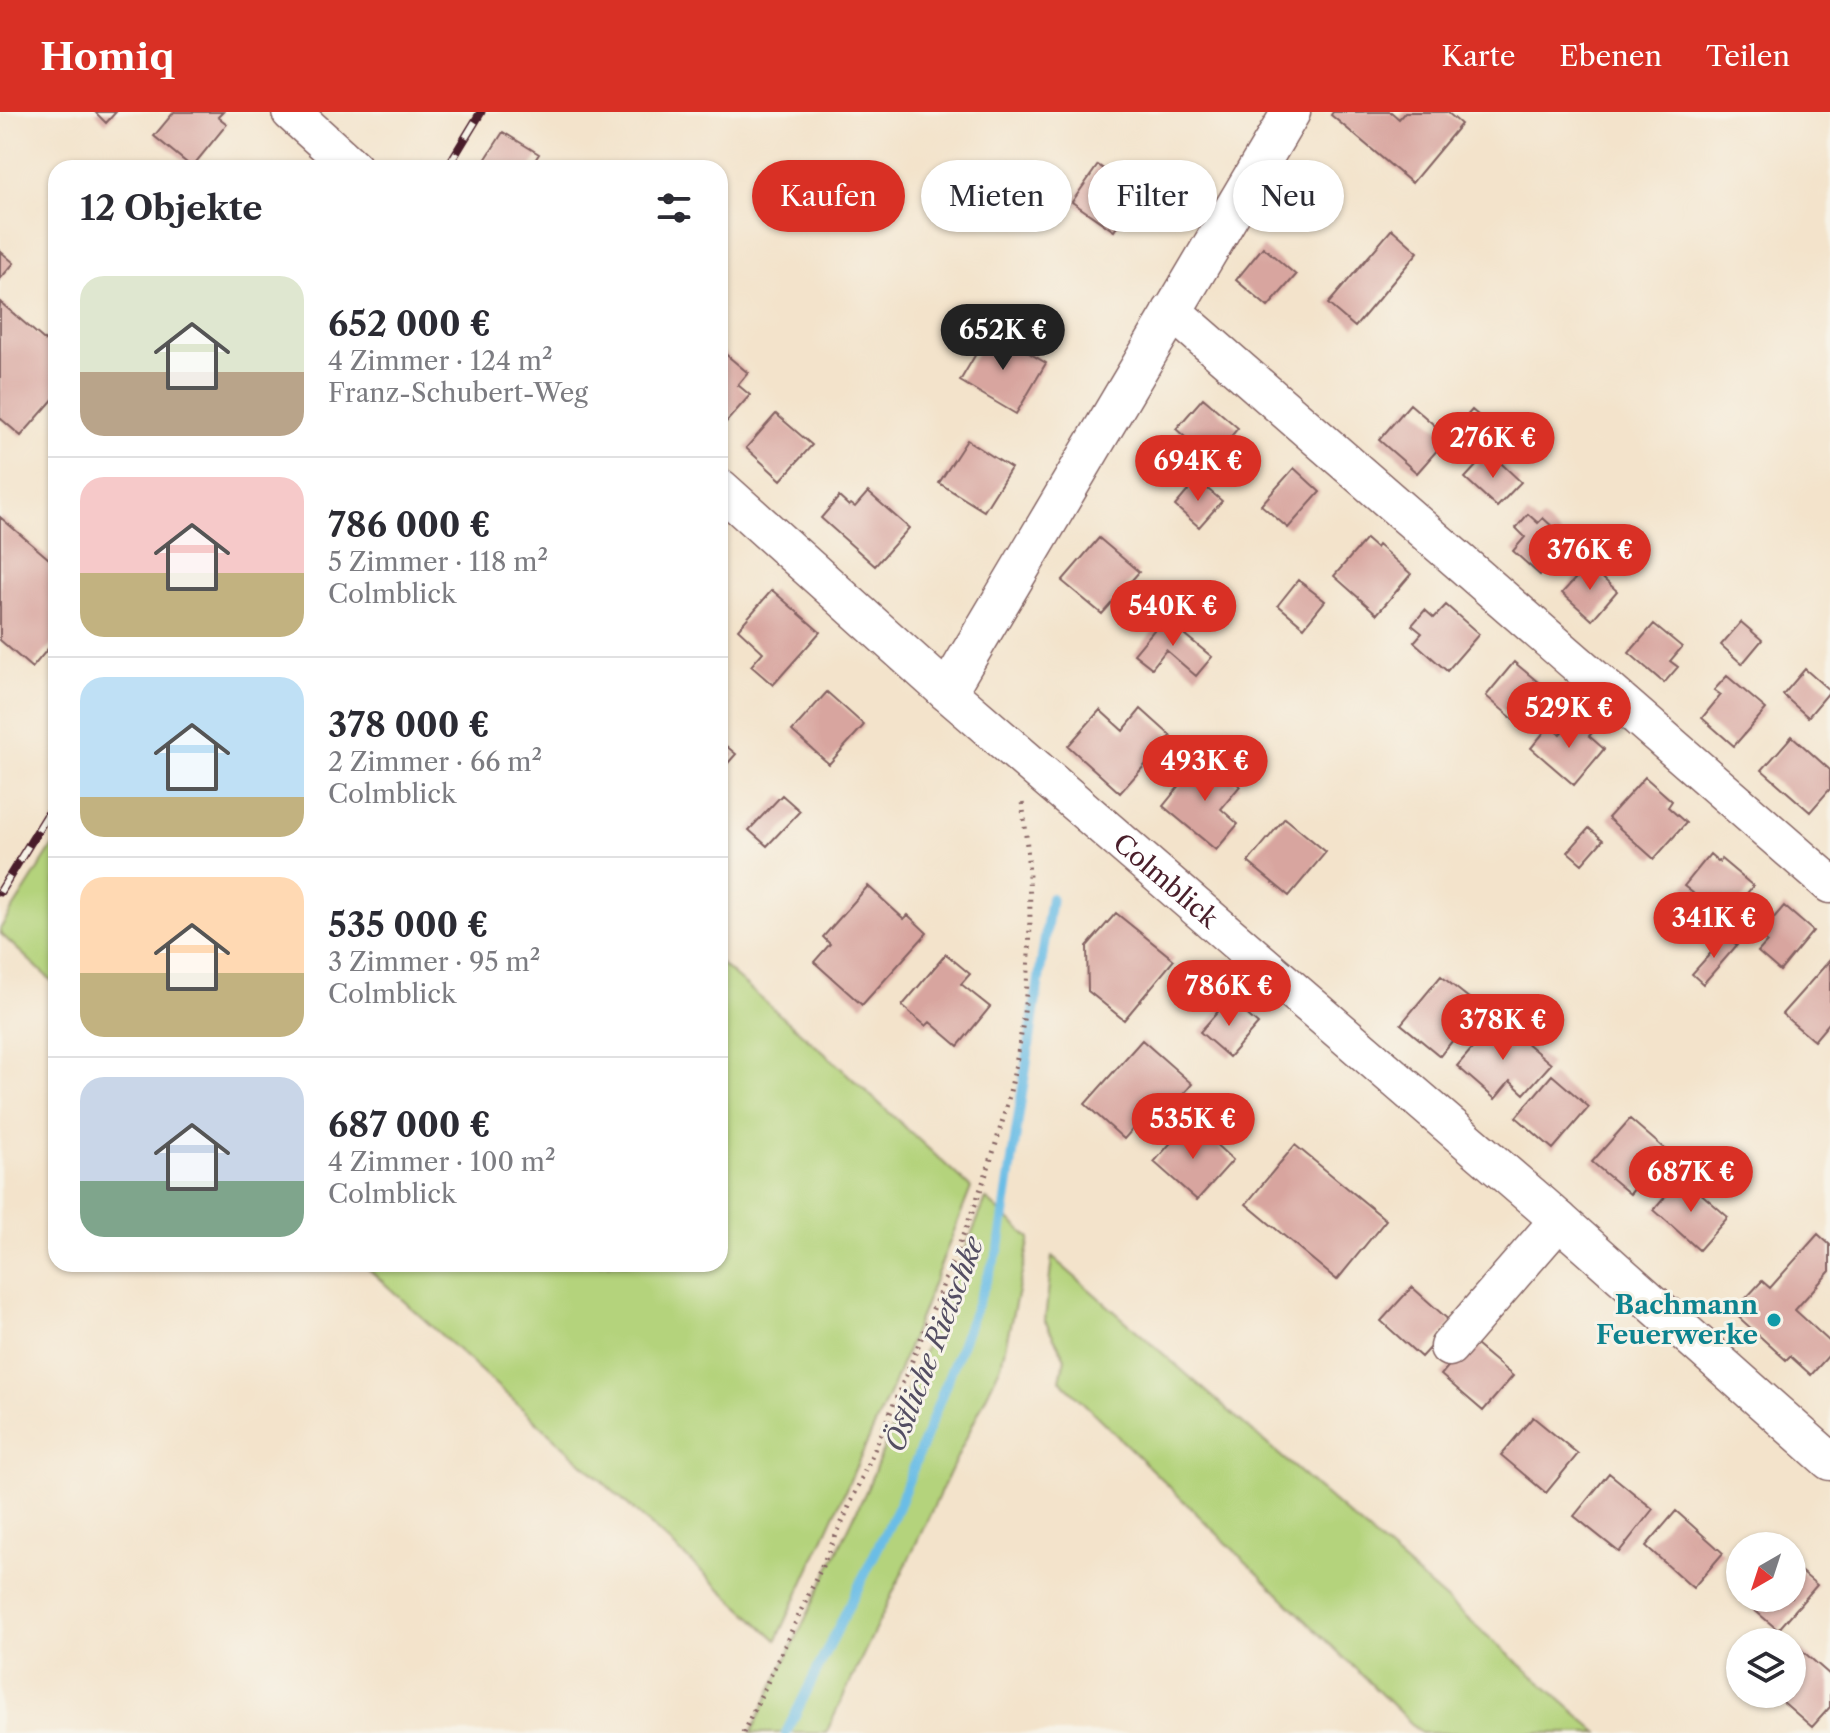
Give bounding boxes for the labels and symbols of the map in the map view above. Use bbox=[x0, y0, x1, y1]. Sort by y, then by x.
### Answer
pin: 652K € bbox=[938, 304, 1068, 372]
pin: 276K € bbox=[1428, 412, 1558, 480]
pin: 694K € bbox=[1133, 435, 1263, 503]
pin: 376K € bbox=[1525, 524, 1655, 592]
pin: 540K € bbox=[1108, 580, 1238, 648]
pin: 529K € bbox=[1504, 682, 1634, 750]
pin: 493K € bbox=[1140, 735, 1270, 803]
street label: Colmblick bbox=[1107, 827, 1225, 935]
pin: 341K € bbox=[1649, 892, 1779, 960]
pin: 786K € bbox=[1164, 960, 1294, 1028]
pin: 378K € bbox=[1438, 994, 1568, 1062]
pin: 535K € bbox=[1128, 1093, 1258, 1161]
pin: 687K € bbox=[1626, 1146, 1756, 1214]
water label: Östliche Rietschke bbox=[877, 1230, 991, 1456]
place label: Bachmann Feuerwerke bbox=[1596, 1289, 1758, 1351]
marker: Bachmann Feuerwerke bbox=[1765, 1311, 1783, 1329]
north arrow bbox=[1726, 1532, 1806, 1612]

